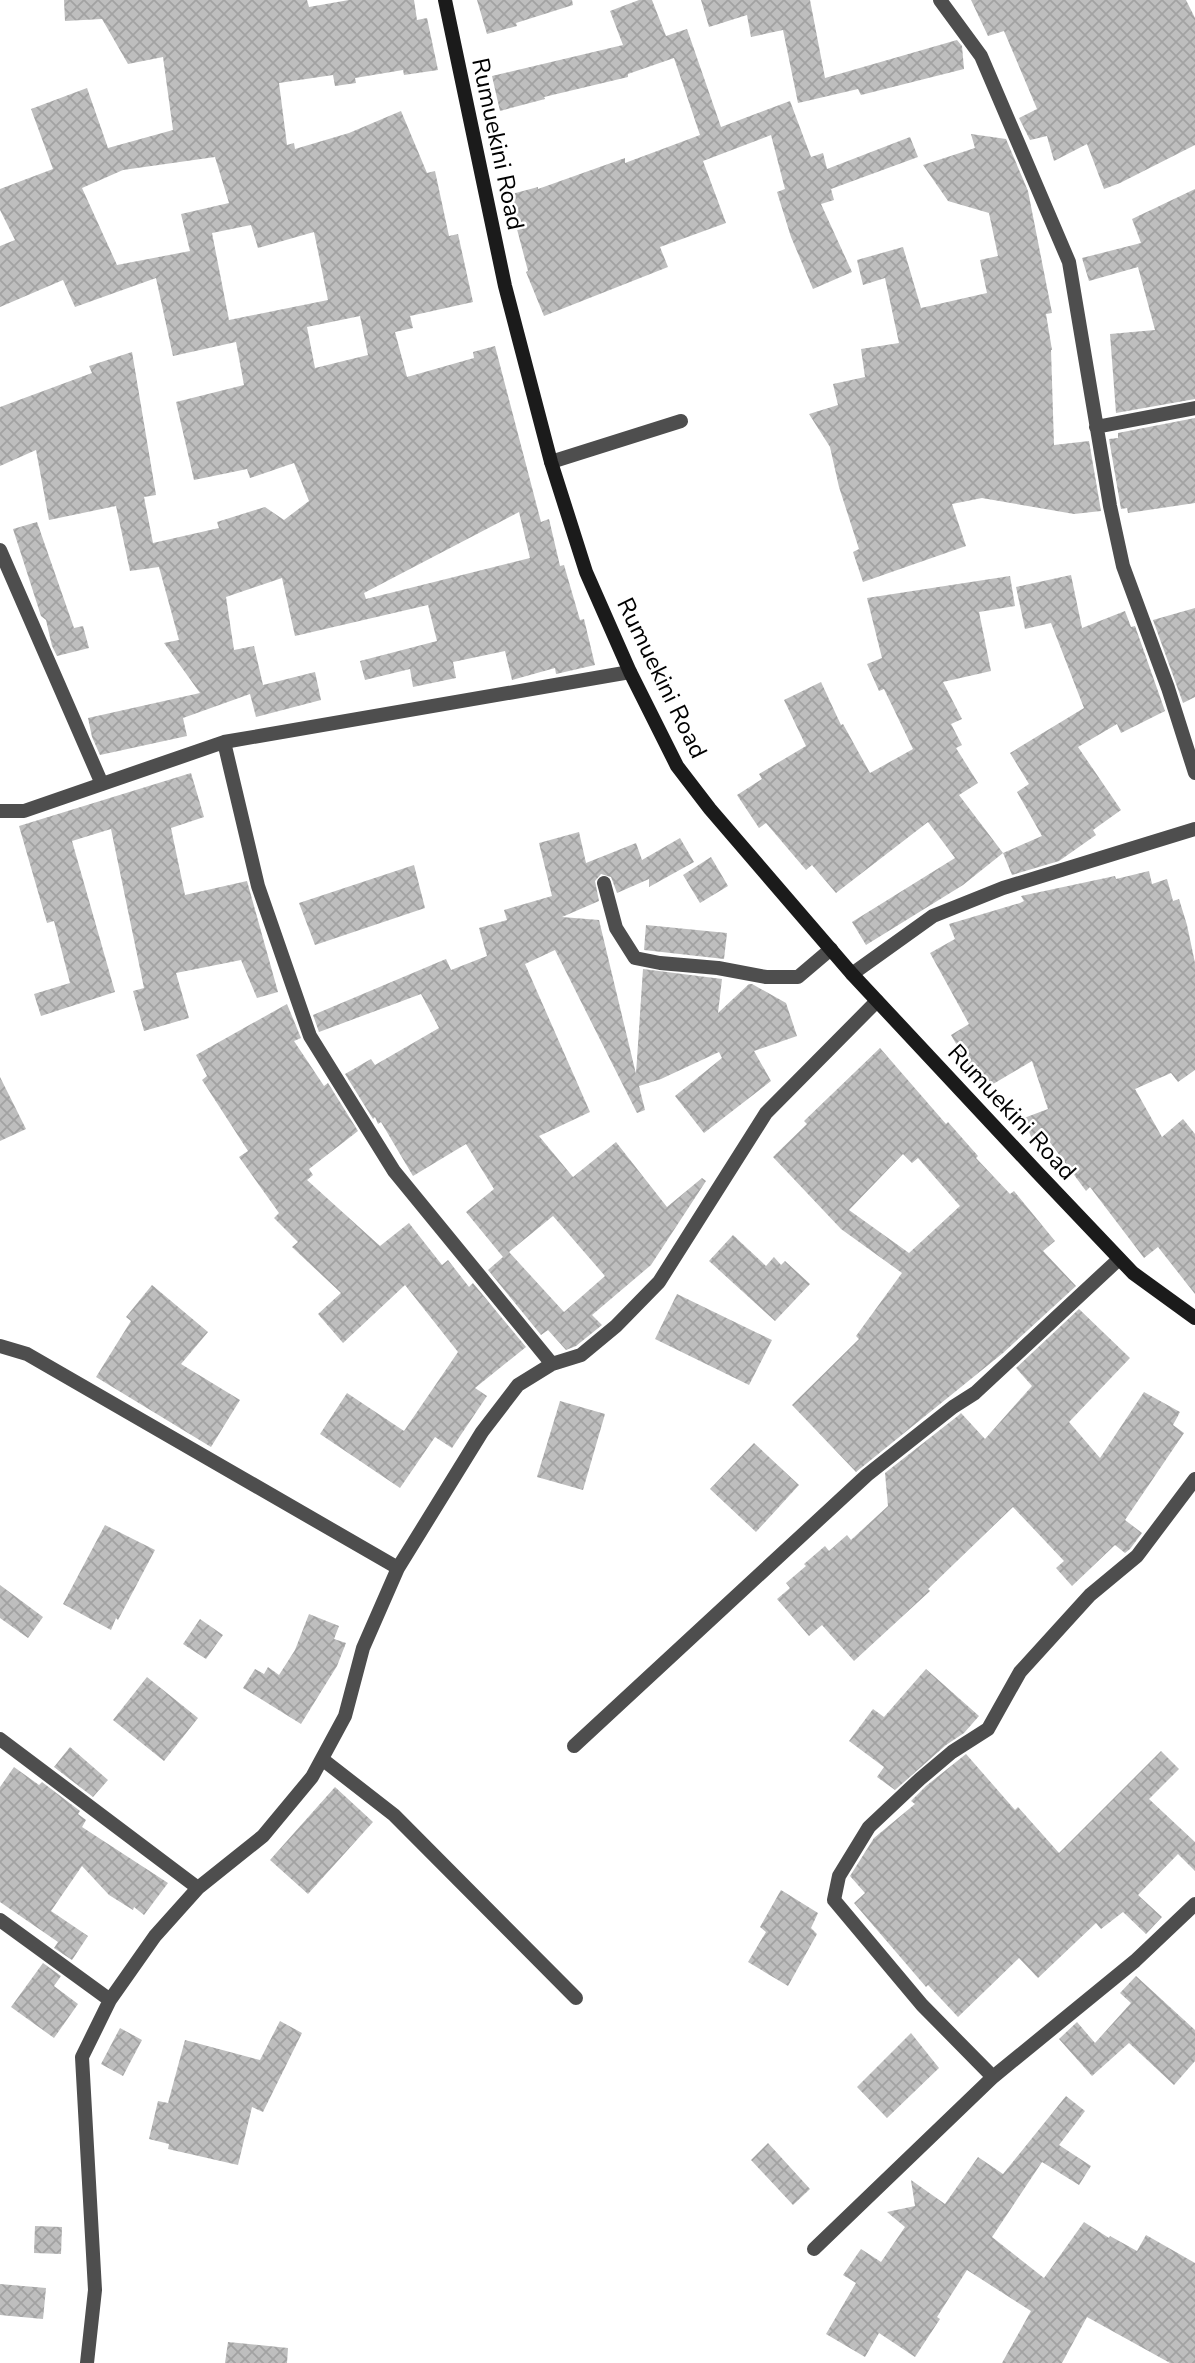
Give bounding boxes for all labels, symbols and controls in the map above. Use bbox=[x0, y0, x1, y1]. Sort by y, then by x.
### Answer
street label: Rumuekini Road bbox=[464, 55, 532, 233]
street label: Rumuekini Road bbox=[609, 592, 715, 764]
street label: Rumuekini Road bbox=[941, 1037, 1083, 1187]

